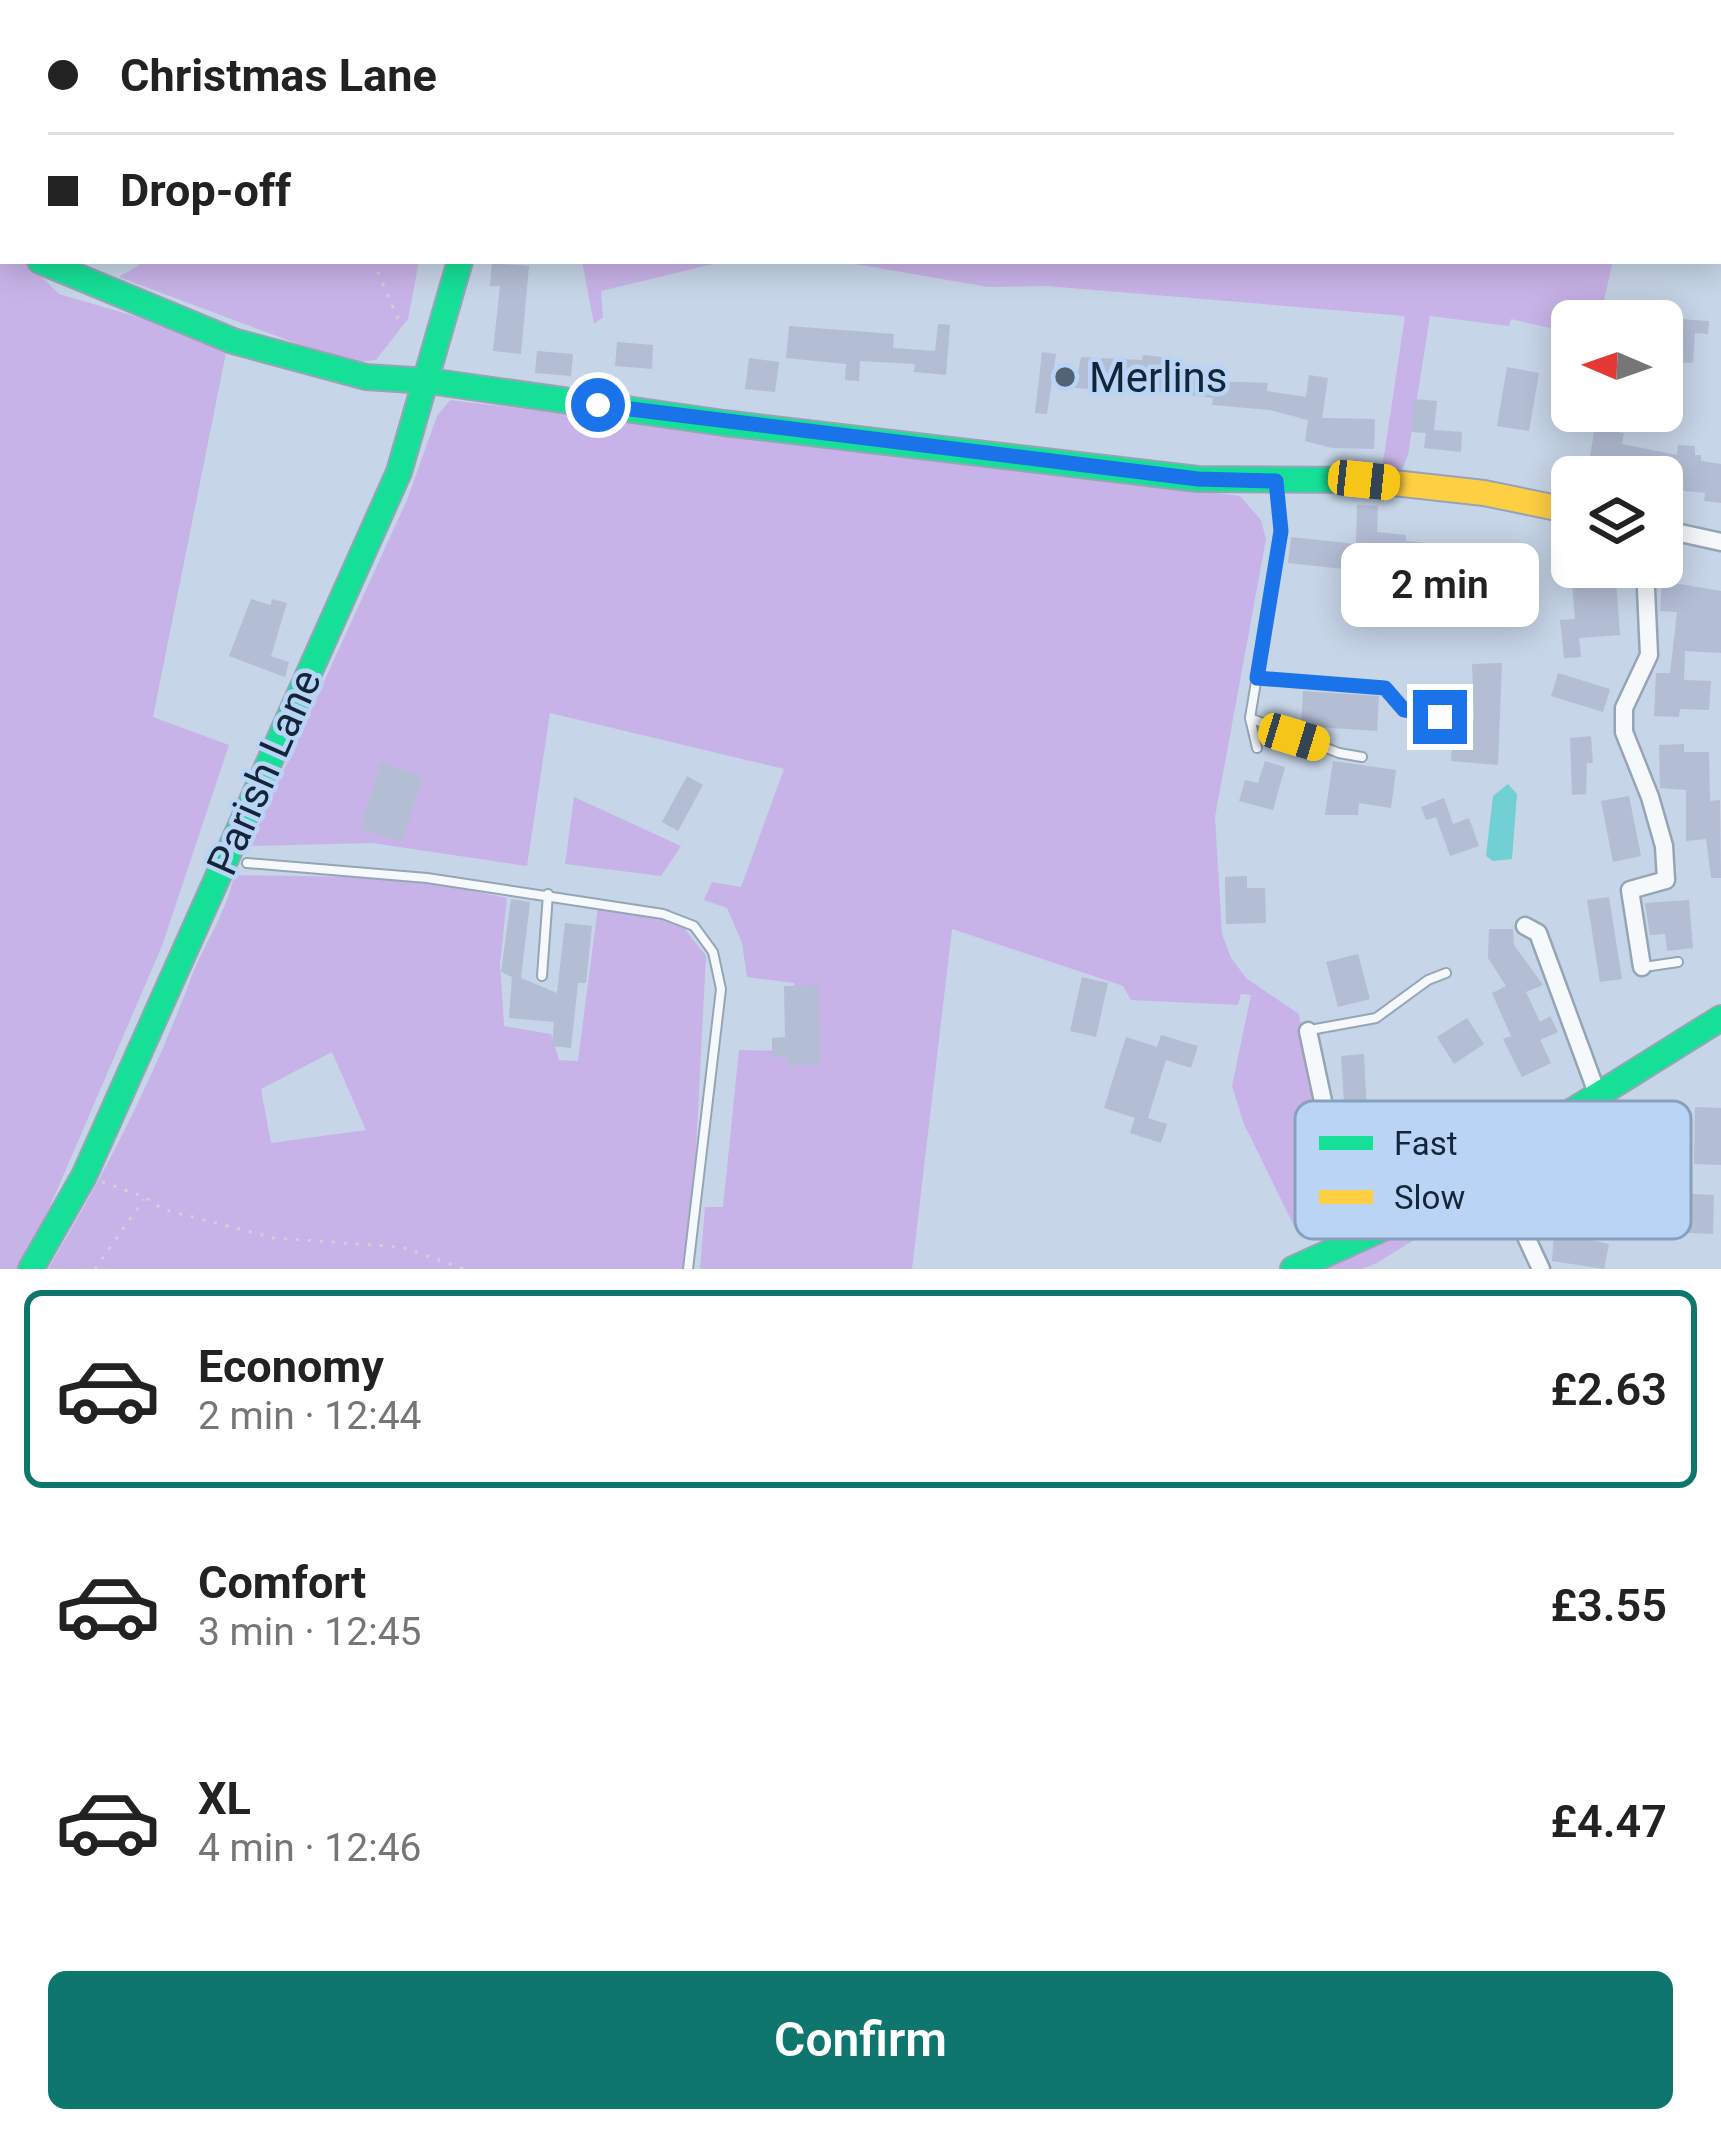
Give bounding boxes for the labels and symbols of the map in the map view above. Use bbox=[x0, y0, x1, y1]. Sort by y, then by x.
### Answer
north arrow bbox=[1551, 300, 1683, 432]
place label: Merlins bbox=[1089, 353, 1227, 402]
marker: Merlins bbox=[1052, 364, 1078, 390]
route start bbox=[571, 378, 625, 432]
car bbox=[1326, 458, 1402, 502]
callout: 2 min bbox=[1341, 543, 1539, 627]
street label: Parish Lane bbox=[197, 662, 331, 882]
route end bbox=[1413, 690, 1467, 744]
car bbox=[1254, 709, 1334, 765]
legend bbox=[1295, 1101, 1691, 1239]
text: Fast bbox=[1394, 1124, 1457, 1163]
text: Slow bbox=[1394, 1178, 1465, 1217]

